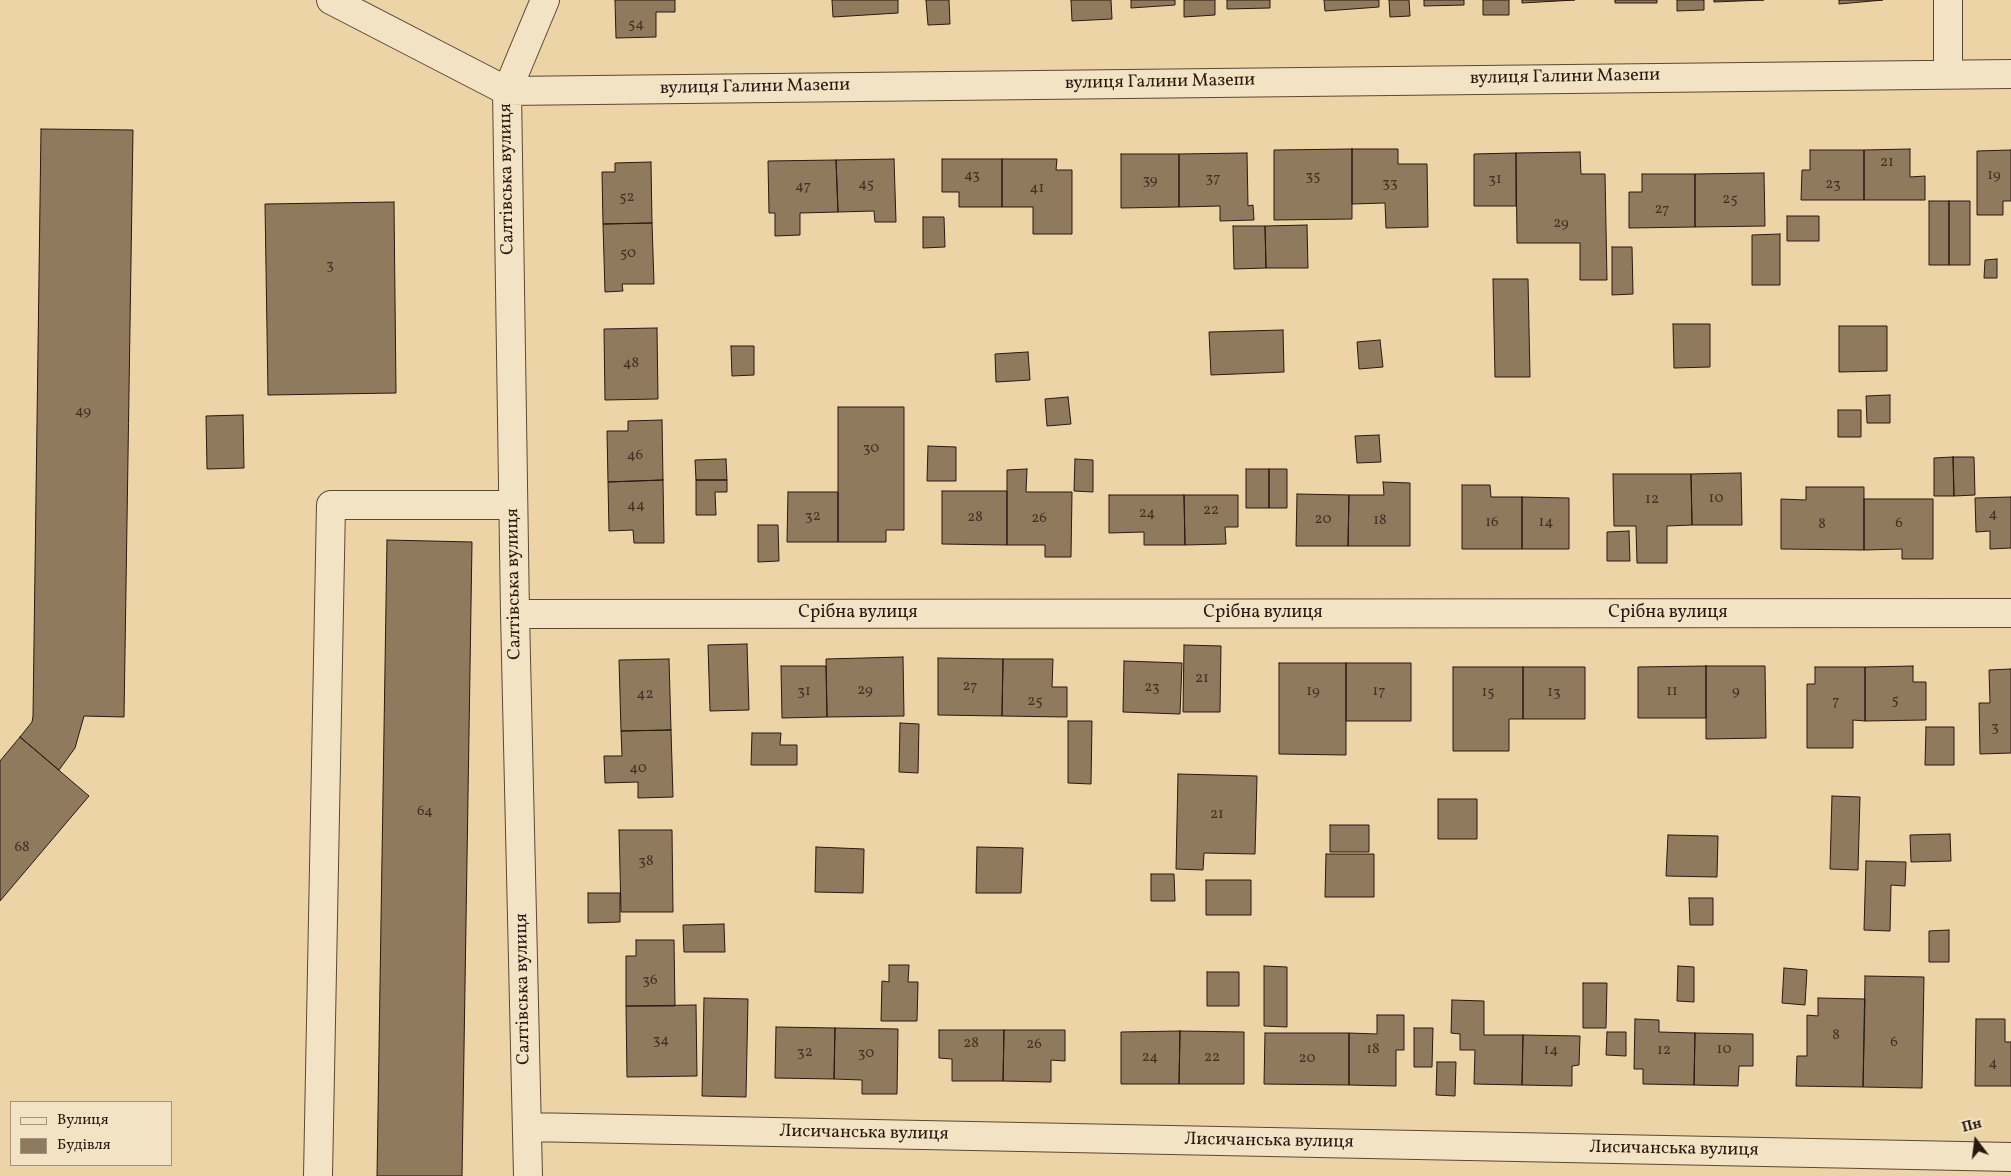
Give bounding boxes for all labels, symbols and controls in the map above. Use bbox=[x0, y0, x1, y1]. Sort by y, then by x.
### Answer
house number: 54 bbox=[628, 16, 644, 34]
street label: вулиця Галини Мазепи bbox=[1470, 66, 1660, 90]
street label: вулиця Галини Мазепи bbox=[1065, 71, 1255, 95]
street label: вулиця Галини Мазепи bbox=[660, 76, 850, 100]
street label: Салтівська вулиця bbox=[496, 103, 520, 255]
house number: 21 bbox=[1880, 154, 1894, 172]
house number: 43 bbox=[964, 167, 980, 185]
house number: 19 bbox=[1987, 167, 2001, 185]
house number: 35 bbox=[1306, 168, 1320, 186]
house number: 37 bbox=[1206, 170, 1220, 188]
house number: 31 bbox=[1488, 171, 1502, 189]
house number: 39 bbox=[1142, 172, 1158, 190]
house number: 33 bbox=[1382, 175, 1398, 193]
house number: 45 bbox=[858, 176, 874, 194]
house number: 23 bbox=[1825, 176, 1841, 194]
house number: 47 bbox=[795, 178, 811, 196]
house number: 41 bbox=[1030, 180, 1044, 198]
house number: 52 bbox=[619, 189, 635, 207]
house number: 25 bbox=[1722, 191, 1738, 209]
house number: 27 bbox=[1655, 201, 1669, 219]
house number: 29 bbox=[1553, 215, 1569, 233]
house number: 50 bbox=[620, 245, 636, 263]
house number: 3 bbox=[326, 257, 334, 275]
house number: 48 bbox=[623, 355, 639, 373]
house number: 49 bbox=[75, 403, 91, 421]
house number: 30 bbox=[863, 440, 879, 458]
house number: 46 bbox=[627, 447, 643, 465]
house number: 10 bbox=[1709, 490, 1723, 508]
house number: 12 bbox=[1645, 491, 1659, 509]
house number: 44 bbox=[627, 497, 645, 515]
house number: 22 bbox=[1203, 502, 1219, 520]
house number: 24 bbox=[1139, 505, 1155, 523]
house number: 4 bbox=[1989, 506, 1997, 524]
street label: Салтівська вулиця bbox=[503, 508, 527, 660]
house number: 32 bbox=[805, 508, 821, 526]
house number: 28 bbox=[967, 509, 983, 527]
house number: 26 bbox=[1031, 510, 1047, 528]
house number: 20 bbox=[1315, 511, 1331, 529]
house number: 18 bbox=[1373, 512, 1387, 530]
house number: 16 bbox=[1485, 514, 1499, 532]
house number: 14 bbox=[1539, 514, 1553, 532]
house number: 6 bbox=[1895, 515, 1903, 533]
house number: 8 bbox=[1818, 516, 1826, 534]
street label: Срібна вулиця bbox=[798, 603, 918, 625]
street label: Срібна вулиця bbox=[1203, 603, 1323, 625]
street label: Срібна вулиця bbox=[1608, 603, 1728, 625]
house number: 21 bbox=[1195, 670, 1209, 688]
house number: 27 bbox=[963, 678, 977, 696]
house number: 23 bbox=[1144, 679, 1160, 697]
house number: 29 bbox=[857, 682, 873, 700]
house number: 31 bbox=[797, 683, 811, 701]
house number: 19 bbox=[1306, 683, 1320, 701]
house number: 17 bbox=[1372, 683, 1386, 701]
house number: 11 bbox=[1666, 683, 1678, 701]
house number: 9 bbox=[1732, 683, 1740, 701]
house number: 15 bbox=[1481, 684, 1495, 702]
house number: 13 bbox=[1547, 684, 1561, 702]
house number: 42 bbox=[636, 686, 654, 704]
house number: 5 bbox=[1891, 692, 1899, 710]
house number: 25 bbox=[1027, 693, 1043, 711]
house number: 7 bbox=[1832, 693, 1840, 711]
house number: 3 bbox=[1991, 719, 1999, 737]
house number: 40 bbox=[629, 760, 647, 778]
house number: 64 bbox=[417, 803, 433, 821]
house number: 21 bbox=[1210, 806, 1224, 824]
house number: 68 bbox=[14, 839, 30, 857]
house number: 38 bbox=[638, 853, 654, 871]
street label: Салтівська вулиця bbox=[512, 913, 536, 1065]
house number: 36 bbox=[642, 972, 658, 990]
house number: 8 bbox=[1832, 1027, 1840, 1045]
house number: 34 bbox=[653, 1032, 669, 1050]
house number: 6 bbox=[1890, 1034, 1898, 1052]
house number: 28 bbox=[963, 1035, 979, 1053]
house number: 26 bbox=[1026, 1036, 1042, 1054]
house number: 18 bbox=[1366, 1041, 1380, 1059]
house number: 10 bbox=[1717, 1041, 1731, 1059]
house number: 14 bbox=[1544, 1042, 1558, 1060]
house number: 12 bbox=[1657, 1042, 1671, 1060]
house number: 32 bbox=[797, 1044, 813, 1062]
house number: 30 bbox=[858, 1045, 874, 1063]
house number: 24 bbox=[1142, 1049, 1158, 1067]
house number: 22 bbox=[1204, 1049, 1220, 1067]
house number: 20 bbox=[1299, 1050, 1315, 1068]
house number: 4 bbox=[1989, 1055, 1997, 1073]
legend bbox=[10, 1101, 172, 1166]
text: Вулиця bbox=[57, 1110, 108, 1131]
text: Пн bbox=[1960, 1114, 1984, 1138]
north arrow bbox=[1951, 1116, 2001, 1166]
street label: Лисичанська вулиця bbox=[779, 1122, 949, 1146]
street label: Лисичанська вулиця bbox=[1184, 1130, 1354, 1154]
text: Будівля bbox=[57, 1135, 111, 1156]
street label: Лисичанська вулиця bbox=[1589, 1138, 1759, 1162]

